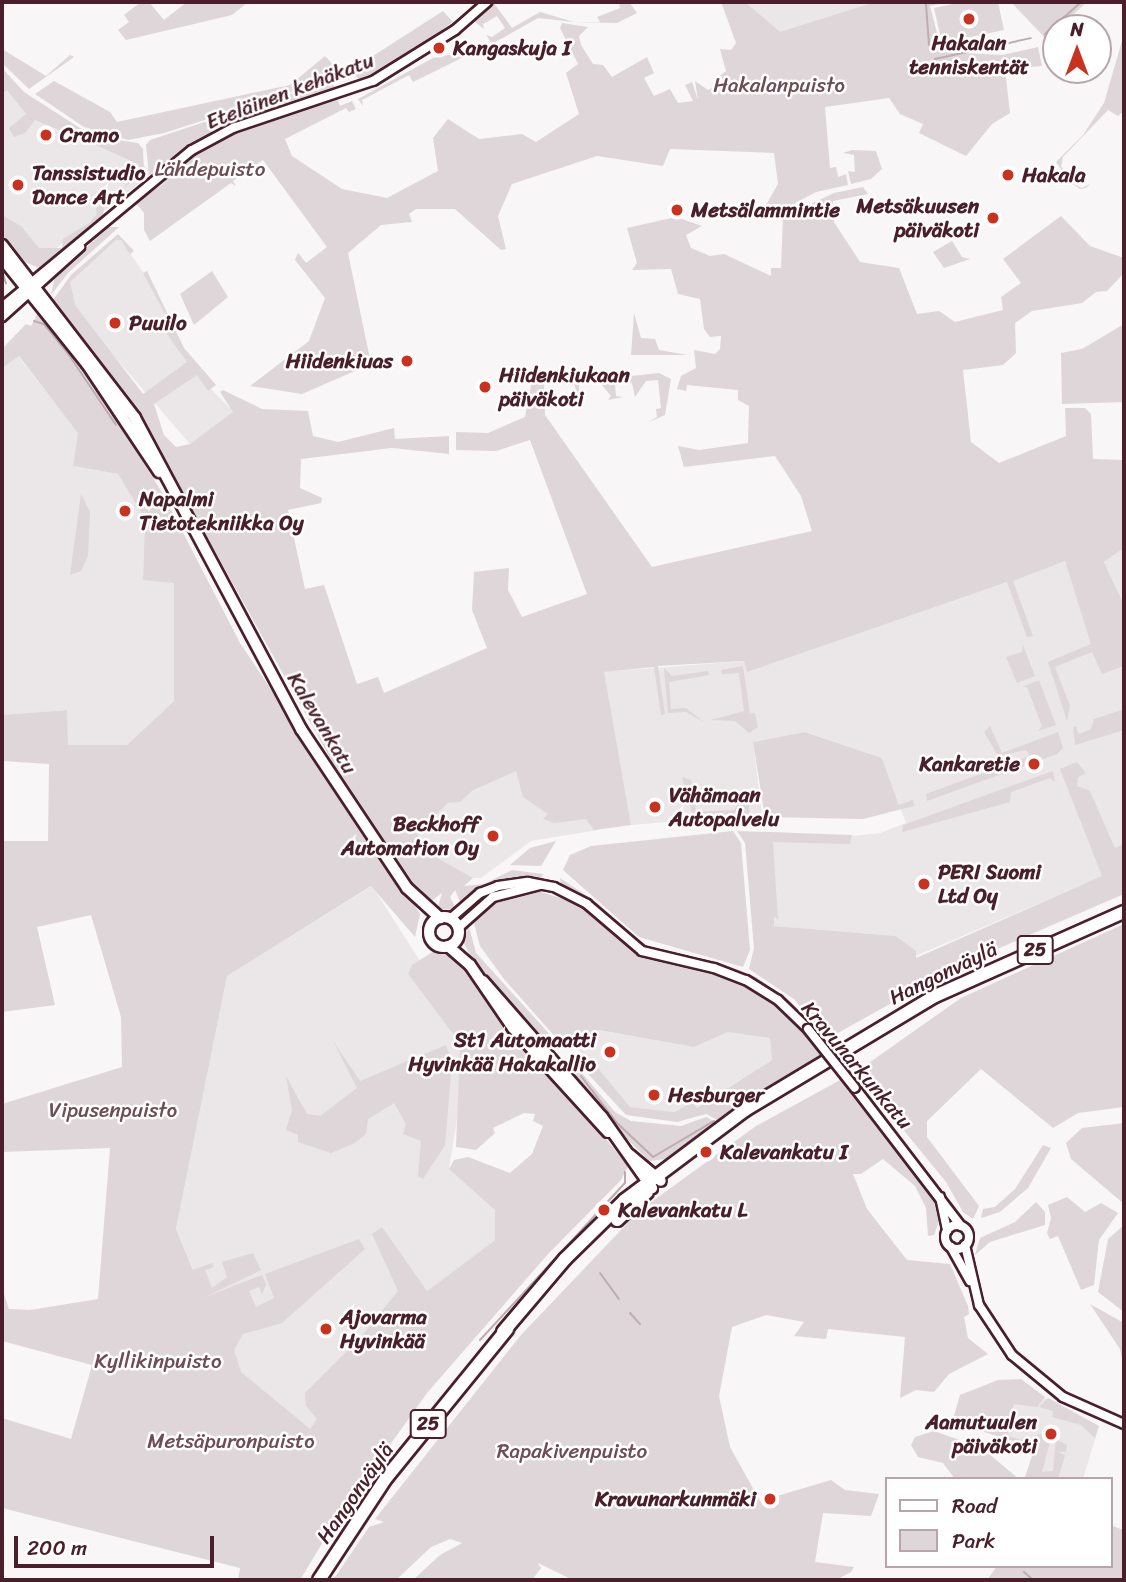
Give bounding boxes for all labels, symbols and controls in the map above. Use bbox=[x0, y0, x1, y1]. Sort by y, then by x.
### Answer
marker: Hakalan tenniskentät bbox=[961, 11, 977, 27]
text: N bbox=[1070, 13, 1084, 46]
north arrow bbox=[1042, 14, 1112, 84]
place label: Hakalan tenniskentät bbox=[909, 30, 1029, 80]
place label: Kangaskuja I bbox=[453, 35, 571, 61]
marker: Kangaskuja I bbox=[431, 40, 447, 56]
street label: Eteläinen kehäkatu bbox=[202, 47, 378, 135]
park label: Hakalanpuisto bbox=[713, 72, 845, 98]
place label: Cramo bbox=[60, 122, 119, 148]
marker: Cramo bbox=[38, 127, 54, 143]
park label: Lähdepuisto bbox=[155, 156, 265, 182]
place label: Tanssistudio Dance Art bbox=[32, 160, 145, 210]
place label: Hakala bbox=[1022, 162, 1086, 188]
marker: Hakala bbox=[1000, 167, 1016, 183]
marker: Tanssistudio Dance Art bbox=[10, 177, 26, 193]
place label: Metsäkuusen päiväkoti bbox=[856, 193, 979, 243]
place label: Metsälammintie bbox=[691, 197, 840, 223]
marker: Metsälammintie bbox=[669, 202, 685, 218]
marker: Metsäkuusen päiväkoti bbox=[985, 210, 1001, 226]
place label: Puuilo bbox=[129, 310, 187, 336]
marker: Puuilo bbox=[107, 315, 123, 331]
place label: Hiidenkiuas bbox=[286, 348, 393, 374]
marker: Hiidenkiuas bbox=[399, 353, 415, 369]
place label: Hiidenkiukaan päiväkoti bbox=[499, 362, 630, 412]
marker: Hiidenkiukaan päiväkoti bbox=[477, 379, 493, 395]
place label: Napalmi Tietotekniikka Oy bbox=[139, 486, 304, 536]
marker: Napalmi Tietotekniikka Oy bbox=[117, 503, 133, 519]
street label: Kalevankatu bbox=[282, 668, 362, 778]
place label: Kankaretie bbox=[919, 751, 1020, 777]
marker: Kankaretie bbox=[1026, 756, 1042, 772]
place label: Vähämaan Autopalvelu bbox=[669, 782, 779, 832]
marker: Vähämaan Autopalvelu bbox=[647, 799, 663, 815]
place label: Beckhoff Automation Oy bbox=[341, 811, 479, 861]
marker: Beckhoff Automation Oy bbox=[485, 828, 501, 844]
place label: PERI Suomi Ltd Oy bbox=[938, 859, 1043, 909]
marker: PERI Suomi Ltd Oy bbox=[916, 876, 932, 892]
road number: 25 bbox=[1016, 934, 1054, 966]
street label: Hangonväylä bbox=[885, 936, 1001, 1010]
street label: Kravunarkunkatu bbox=[796, 996, 918, 1134]
place label: St1 Automaatti Hyvinkää Hakakallio bbox=[408, 1027, 596, 1077]
marker: St1 Automaatti Hyvinkää Hakakallio bbox=[602, 1044, 618, 1060]
place label: Hesburger bbox=[668, 1082, 764, 1108]
marker: Hesburger bbox=[646, 1087, 662, 1103]
park label: Vipusenpuisto bbox=[49, 1097, 177, 1123]
place label: Kalevankatu I bbox=[720, 1139, 848, 1165]
marker: Kalevankatu I bbox=[698, 1144, 714, 1160]
place label: Kalevankatu L bbox=[618, 1197, 747, 1223]
marker: Kalevankatu L bbox=[596, 1202, 612, 1218]
place label: Ajovarma Hyvinkää bbox=[340, 1304, 427, 1354]
marker: Ajovarma Hyvinkää bbox=[318, 1321, 334, 1337]
park label: Kyllikinpuisto bbox=[94, 1348, 222, 1374]
road number: 25 bbox=[409, 1408, 447, 1440]
place label: Aamutuulen päiväkoti bbox=[926, 1409, 1037, 1459]
marker: Aamutuulen päiväkoti bbox=[1043, 1426, 1059, 1442]
park label: Metsäpuronpuisto bbox=[147, 1428, 315, 1454]
street label: Hangonväylä bbox=[311, 1438, 399, 1548]
park label: Rapakivenpuisto bbox=[497, 1438, 647, 1464]
legend bbox=[884, 1477, 1112, 1568]
place label: Kravunarkunmäki bbox=[595, 1486, 756, 1512]
text: Road bbox=[952, 1487, 997, 1525]
marker: Kravunarkunmäki bbox=[762, 1491, 778, 1507]
scale bar bbox=[18, 1522, 217, 1566]
text: Park bbox=[952, 1522, 995, 1560]
text: 200 m bbox=[27, 1529, 87, 1567]

